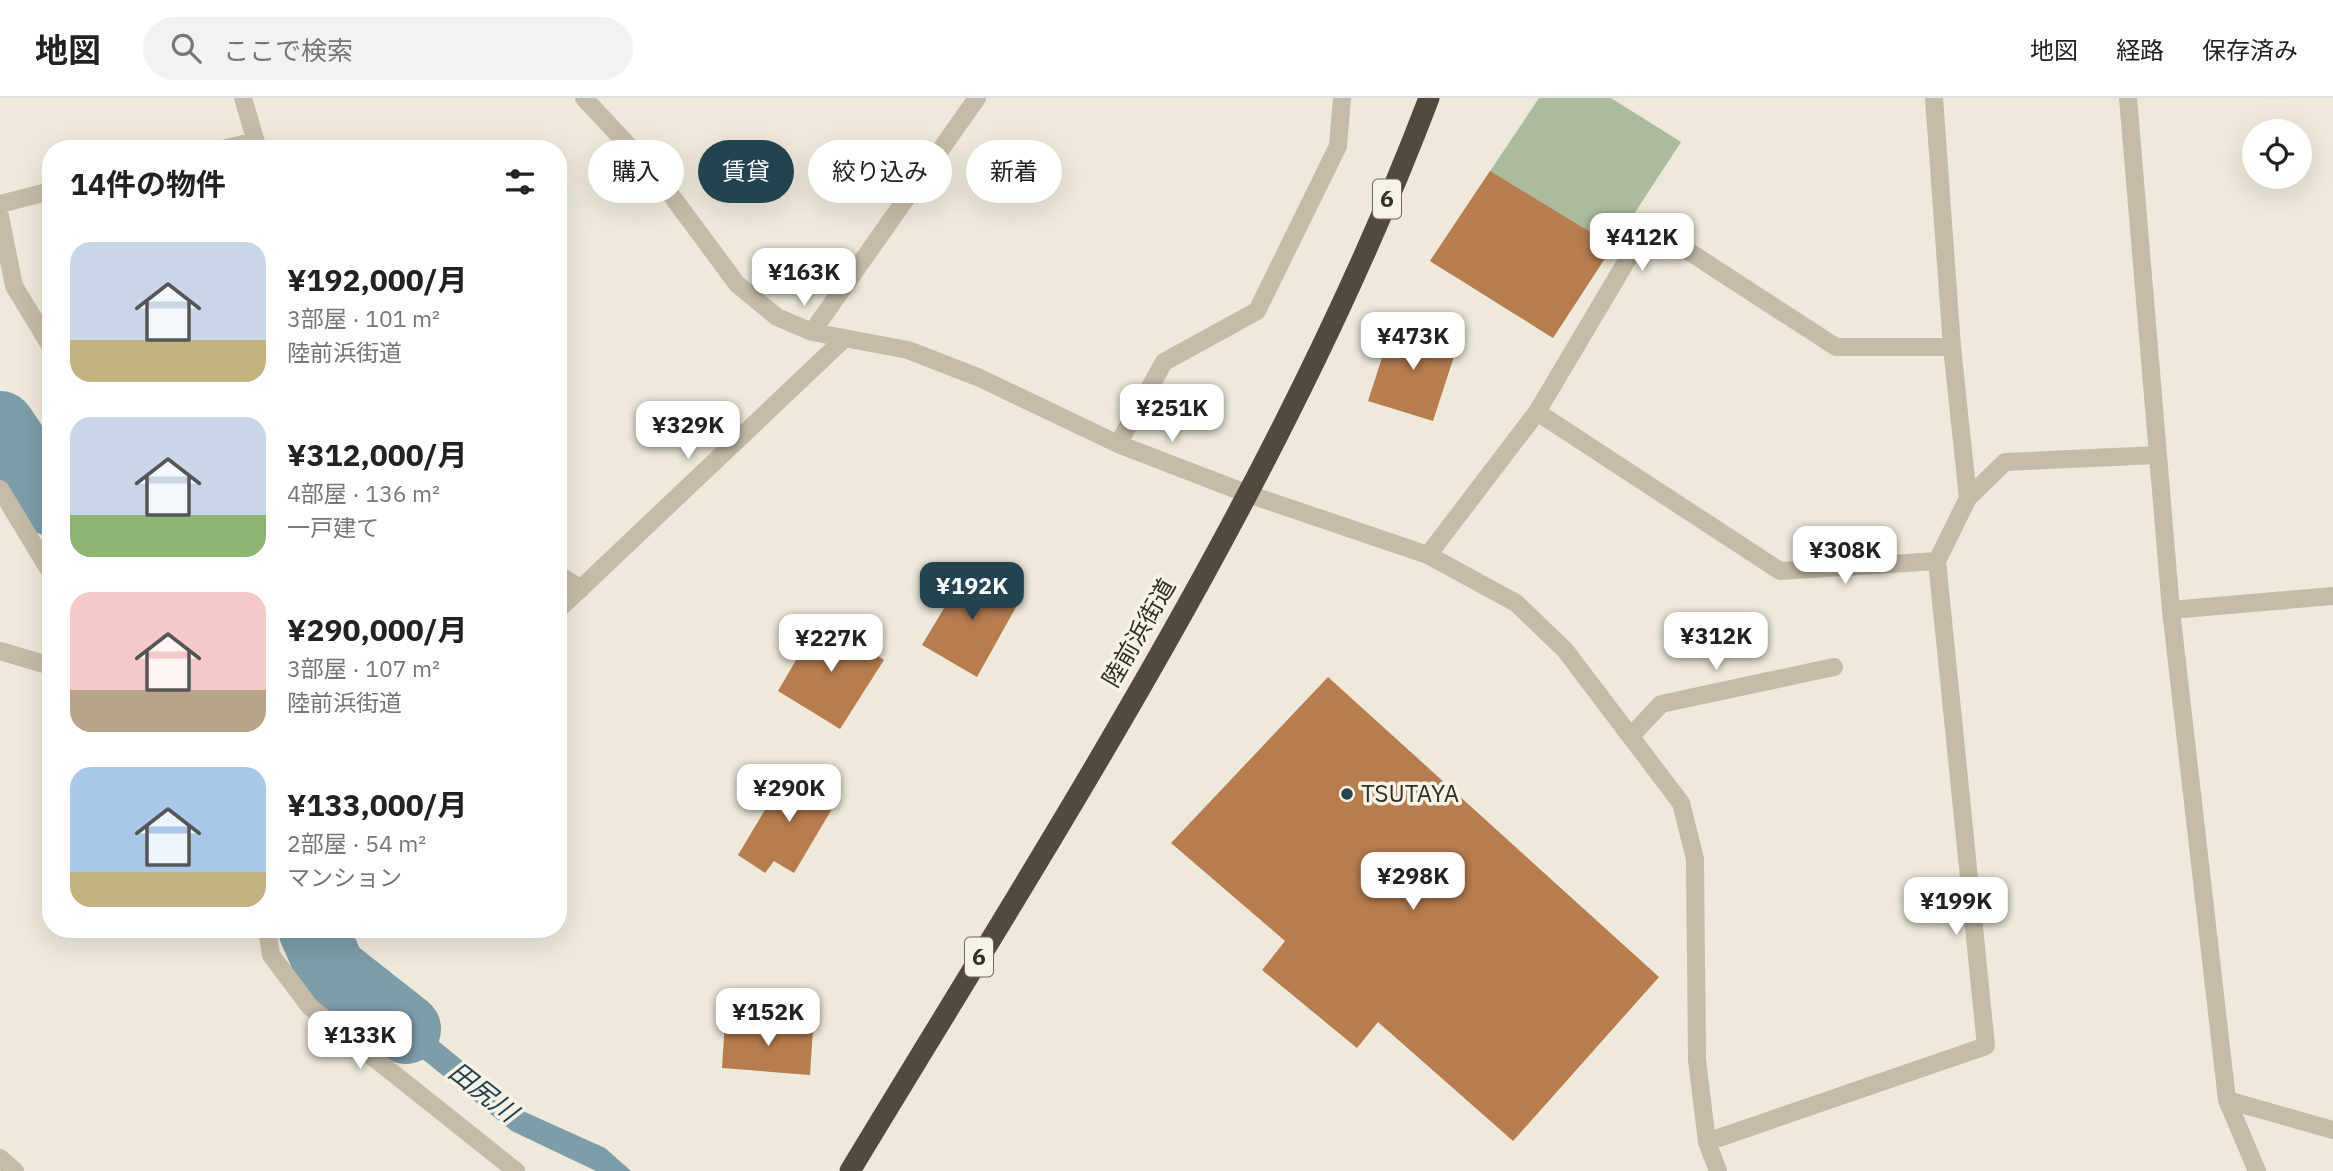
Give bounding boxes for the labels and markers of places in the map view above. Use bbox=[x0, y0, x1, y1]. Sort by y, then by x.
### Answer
pin: ¥412K bbox=[1593, 214, 1691, 273]
pin: ¥163K bbox=[755, 248, 853, 308]
pin: ¥473K bbox=[1364, 313, 1462, 372]
pin: ¥251K bbox=[1123, 384, 1221, 444]
pin: ¥329K bbox=[639, 402, 737, 461]
pin: ¥308K bbox=[1796, 526, 1894, 586]
pin: ¥192K bbox=[923, 562, 1021, 622]
pin: ¥312K bbox=[1667, 612, 1765, 672]
pin: ¥227K bbox=[782, 614, 880, 674]
pin: ¥290K bbox=[740, 764, 838, 824]
place label: TSUTAYA bbox=[1361, 777, 1459, 809]
marker: TSUTAYA bbox=[1339, 786, 1355, 802]
pin: ¥298K bbox=[1364, 852, 1462, 912]
pin: ¥199K bbox=[1907, 878, 2005, 937]
pin: ¥152K bbox=[719, 988, 817, 1048]
pin: ¥133K bbox=[311, 1012, 409, 1071]

